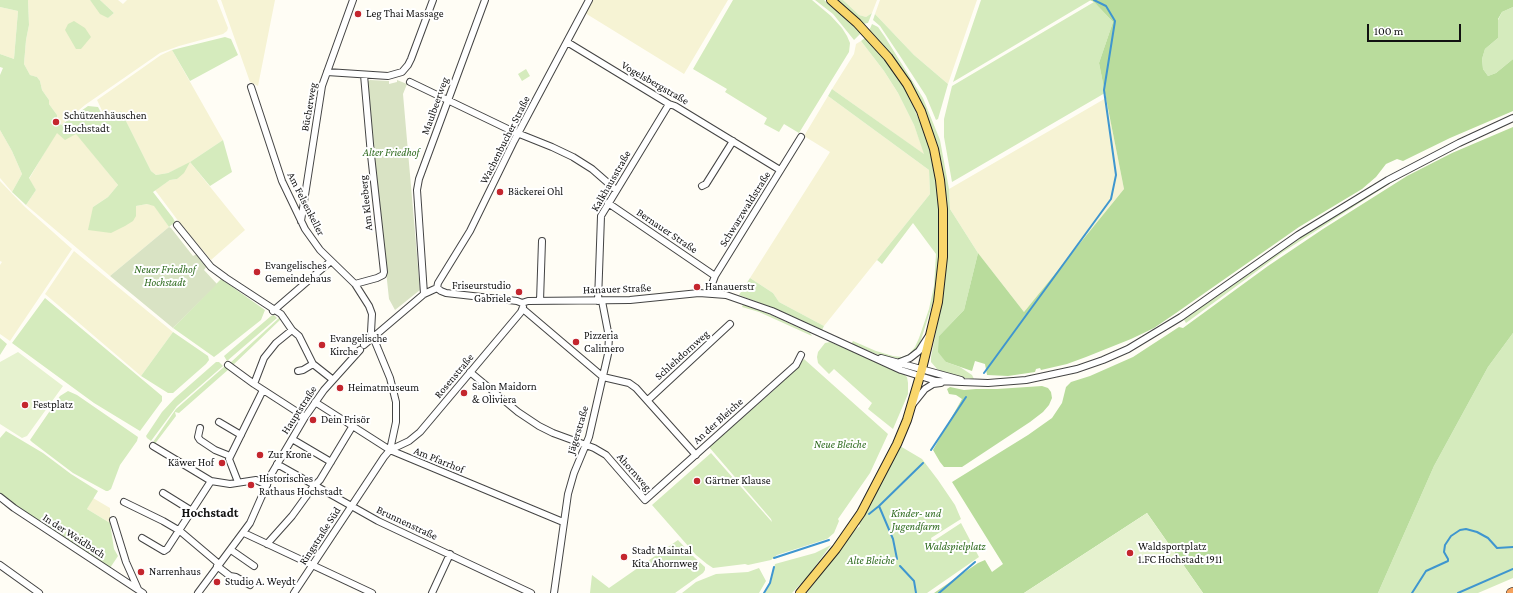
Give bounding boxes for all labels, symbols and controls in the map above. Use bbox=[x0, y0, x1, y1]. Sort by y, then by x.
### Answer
place label: Leg Thai Massage bbox=[366, 7, 444, 21]
marker: Leg Thai Massage bbox=[353, 9, 363, 19]
scale bar bbox=[1369, 16, 1463, 42]
text: 100 m bbox=[1374, 24, 1403, 38]
street label: Vogelsbergstraße bbox=[619, 58, 691, 108]
street label: Maulbeerweg bbox=[418, 75, 452, 137]
street label: Bücherweg bbox=[298, 82, 320, 132]
street label: Wachenbucher Straße bbox=[477, 94, 533, 186]
place label: Schützenhäuschen Hochstadt bbox=[64, 109, 147, 135]
marker: Schützenhäuschen Hochstadt bbox=[51, 117, 61, 127]
park label: Alter Friedhof bbox=[363, 146, 419, 160]
street label: Kalkhausstraße bbox=[588, 148, 634, 214]
street label: Schwarzwaldstraße bbox=[716, 169, 774, 249]
street label: Am Felsenkeller bbox=[284, 170, 328, 238]
street label: Am Kleeberg bbox=[357, 175, 375, 231]
place label: Bäckerei Ohl bbox=[508, 185, 563, 199]
marker: Bäckerei Ohl bbox=[495, 187, 505, 197]
street label: Bernauer Straße bbox=[634, 206, 700, 256]
place label: Evangelisches Gemeindehaus bbox=[265, 259, 331, 285]
park label: Neuer Friedhof Hochstadt bbox=[134, 263, 196, 289]
marker: Evangelisches Gemeindehaus bbox=[252, 267, 262, 277]
place label: Friseurstudio Gabriele bbox=[452, 279, 511, 305]
place label: Hanauerstr bbox=[705, 280, 755, 294]
street label: Hanauer Straße bbox=[583, 281, 651, 297]
marker: Hanauerstr bbox=[692, 282, 702, 292]
marker: Friseurstudio Gabriele bbox=[514, 287, 524, 297]
street label: Schlehdornweg bbox=[652, 327, 712, 383]
place label: Pizzeria Calimero bbox=[584, 329, 624, 355]
place label: Evangelische Kirche bbox=[330, 332, 387, 358]
marker: Pizzeria Calimero bbox=[571, 337, 581, 347]
marker: Evangelische Kirche bbox=[317, 340, 327, 350]
street label: Rosenstraße bbox=[432, 351, 476, 401]
place label: Salon Maidorn & Oliviera bbox=[472, 380, 537, 406]
place label: Heimatmuseum bbox=[348, 381, 419, 395]
street label: Hauptstraße bbox=[278, 383, 320, 437]
marker: Heimatmuseum bbox=[335, 383, 345, 393]
marker: Salon Maidorn & Oliviera bbox=[459, 388, 469, 398]
street label: An der Bleiche bbox=[690, 395, 746, 447]
place label: Festplatz bbox=[33, 398, 73, 412]
marker: Festplatz bbox=[20, 400, 30, 410]
street label: Jägerstraße bbox=[564, 404, 592, 456]
place label: Dein Frisör bbox=[321, 413, 370, 427]
marker: Dein Frisör bbox=[308, 415, 318, 425]
park label: Neue Bleiche bbox=[814, 438, 866, 452]
street label: Am Pfarrhof bbox=[412, 444, 466, 476]
place label: Zur Krone bbox=[268, 448, 312, 462]
marker: Zur Krone bbox=[255, 450, 265, 460]
street label: Ahornweg bbox=[614, 450, 654, 494]
place label: Käwer Hof bbox=[168, 456, 214, 470]
marker: Käwer Hof bbox=[217, 458, 227, 468]
place label: Historisches Rathaus Hochstadt bbox=[259, 472, 342, 498]
place label: Gärtner Klause bbox=[705, 474, 771, 488]
marker: Gärtner Klause bbox=[692, 476, 702, 486]
marker: Historisches Rathaus Hochstadt bbox=[246, 480, 256, 490]
street label: Brunnenstraße bbox=[374, 503, 440, 543]
street label: Ringstraße Süd bbox=[296, 504, 344, 568]
district label: Hochstadt bbox=[182, 505, 238, 521]
park label: Kinder- und Jugendfarm bbox=[891, 507, 941, 533]
street label: In der Weidbach bbox=[40, 511, 108, 561]
park label: Waldspielplatz bbox=[924, 540, 986, 554]
place label: Waldsportplatz 1.FC Hochstadt 1911 bbox=[1138, 540, 1222, 566]
place label: Stadt Maintal Kita Ahornweg bbox=[632, 544, 697, 570]
marker: Waldsportplatz 1.FC Hochstadt 1911 bbox=[1125, 548, 1135, 558]
marker: Stadt Maintal Kita Ahornweg bbox=[619, 552, 629, 562]
park label: Alte Bleiche bbox=[847, 554, 895, 568]
place label: Narrenhaus bbox=[149, 565, 201, 579]
marker: Narrenhaus bbox=[136, 567, 146, 577]
place label: Studio A. Weydt bbox=[225, 575, 296, 589]
marker: Studio A. Weydt bbox=[212, 577, 222, 587]

